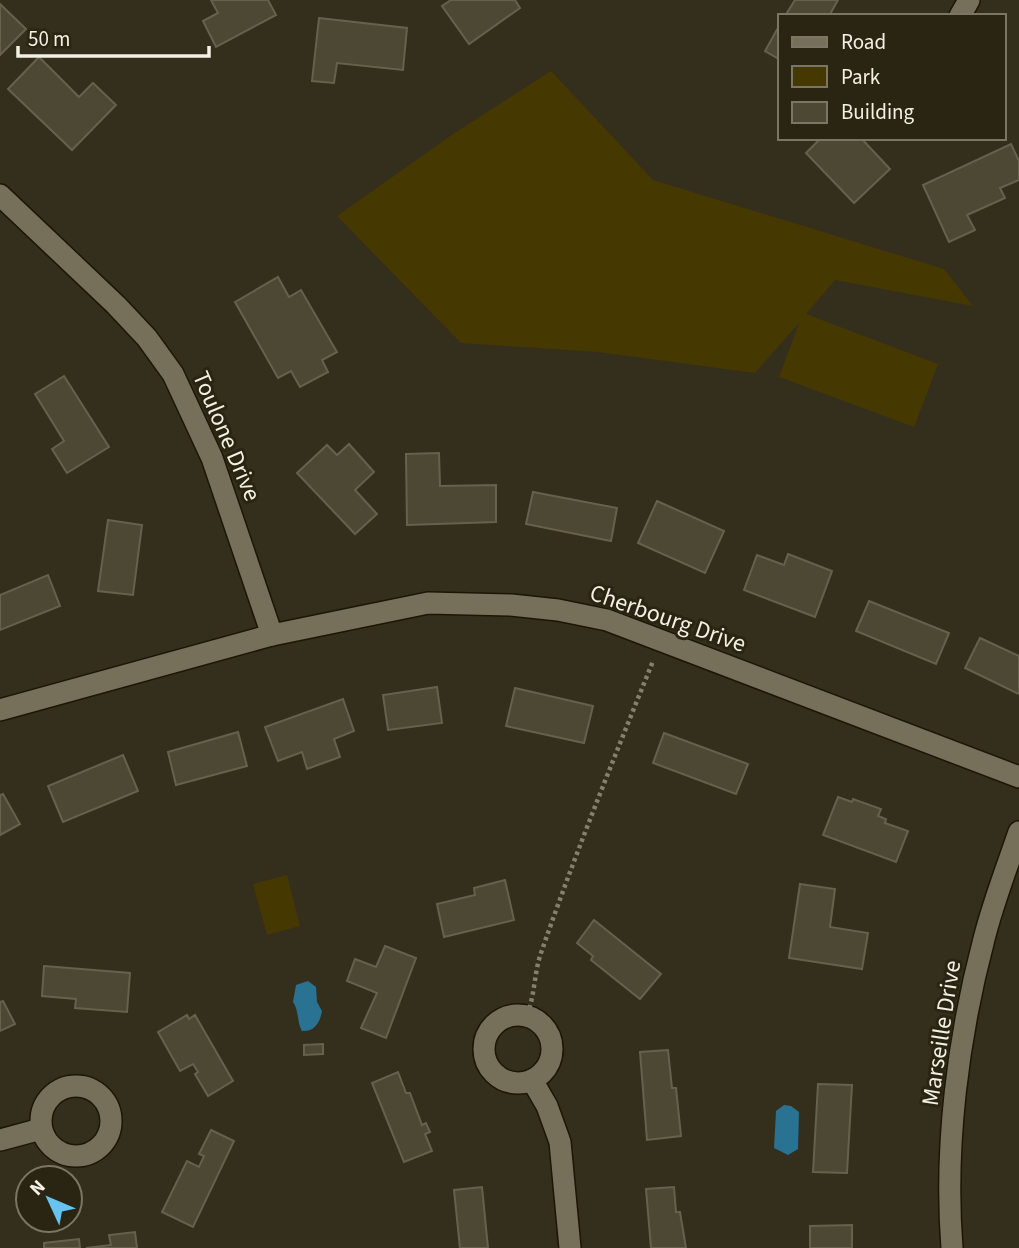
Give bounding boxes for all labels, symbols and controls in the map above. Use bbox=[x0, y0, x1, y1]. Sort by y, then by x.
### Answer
scale bar bbox=[18, 14, 208, 58]
legend bbox=[778, 14, 1005, 140]
text: 50 m bbox=[28, 24, 70, 54]
text: Road bbox=[841, 27, 886, 57]
text: Park bbox=[841, 62, 881, 92]
text: Building bbox=[841, 97, 915, 127]
street label: Toulone Drive bbox=[183, 366, 270, 507]
street label: Cherbourg Drive bbox=[585, 575, 751, 662]
street label: Marseille Drive bbox=[913, 958, 970, 1108]
north arrow bbox=[14, 1164, 84, 1234]
text: N bbox=[24, 1174, 52, 1202]

